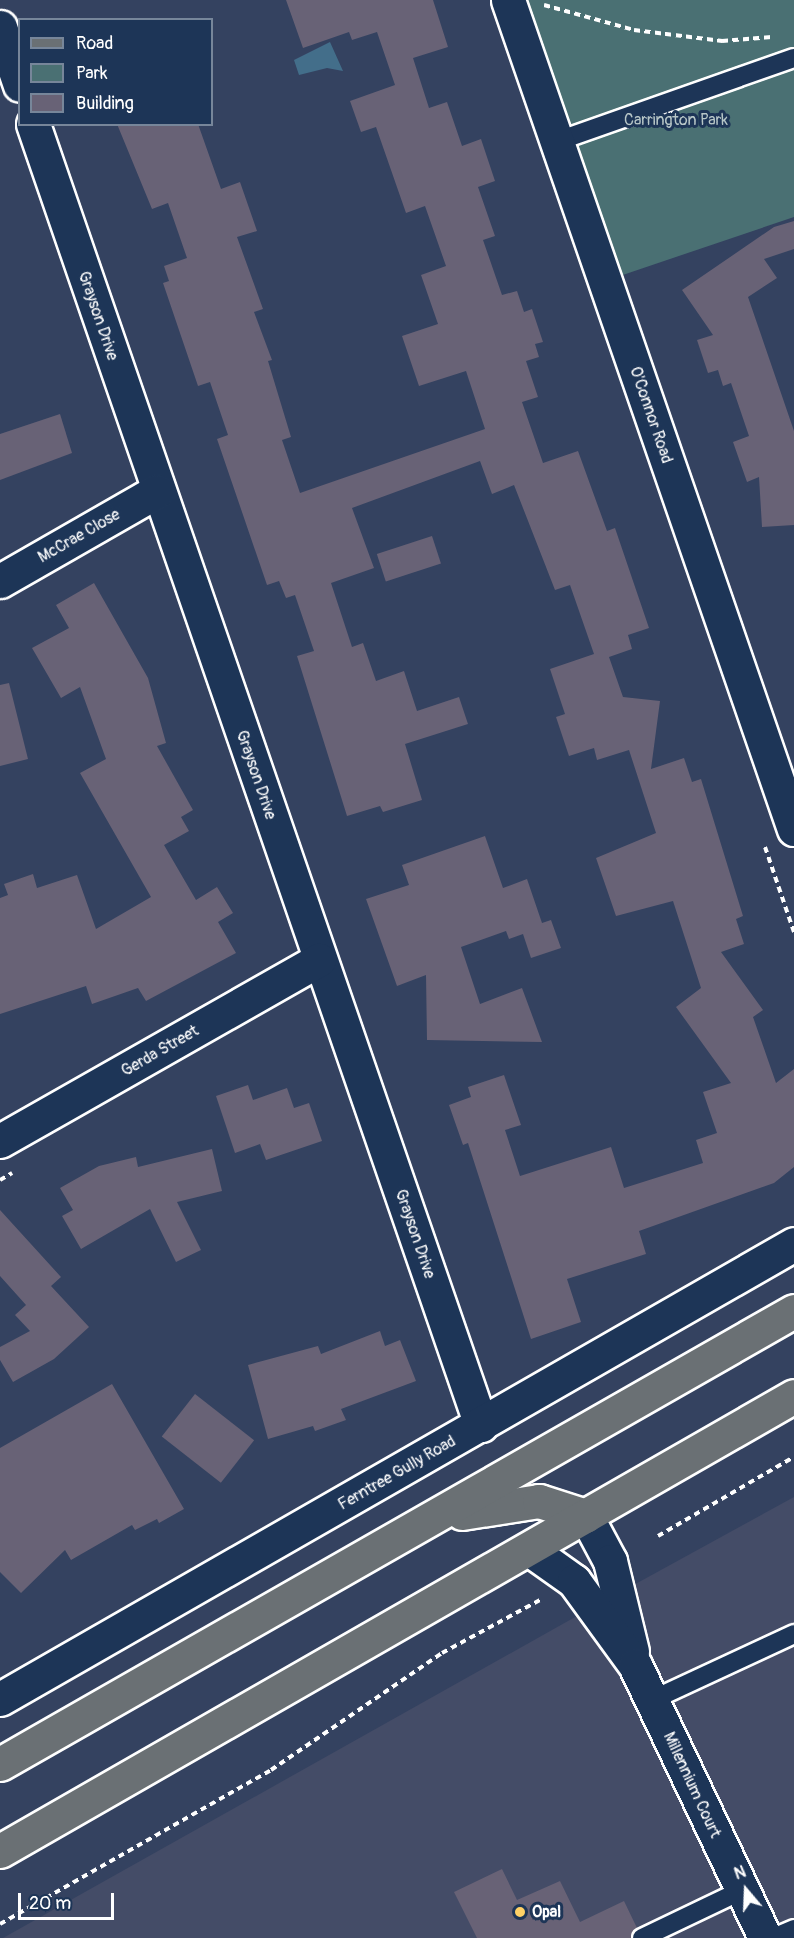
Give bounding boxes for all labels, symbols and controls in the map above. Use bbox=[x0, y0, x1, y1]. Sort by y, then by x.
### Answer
legend bbox=[18, 18, 213, 126]
text: Road bbox=[76, 32, 113, 55]
text: Park bbox=[76, 62, 108, 85]
text: Building bbox=[76, 92, 134, 115]
park label: Carrington Park bbox=[624, 110, 728, 130]
street label: Grayson Drive bbox=[74, 269, 122, 363]
street label: O'Connor Road bbox=[625, 364, 677, 466]
street label: McCrae Close bbox=[35, 505, 123, 567]
street label: Grayson Drive bbox=[232, 728, 280, 822]
street label: Gerda Street bbox=[118, 1021, 202, 1081]
street label: Grayson Drive bbox=[391, 1187, 439, 1281]
street label: Ferntree Gully Road bbox=[335, 1432, 459, 1514]
street label: Millennium Court bbox=[659, 1729, 725, 1841]
north arrow bbox=[716, 1860, 776, 1920]
text: N bbox=[732, 1862, 749, 1884]
scale bar bbox=[21, 1881, 117, 1919]
text: 20 m bbox=[29, 1892, 71, 1915]
place label: Opal bbox=[532, 1902, 561, 1922]
marker: Opal bbox=[513, 1905, 527, 1919]

